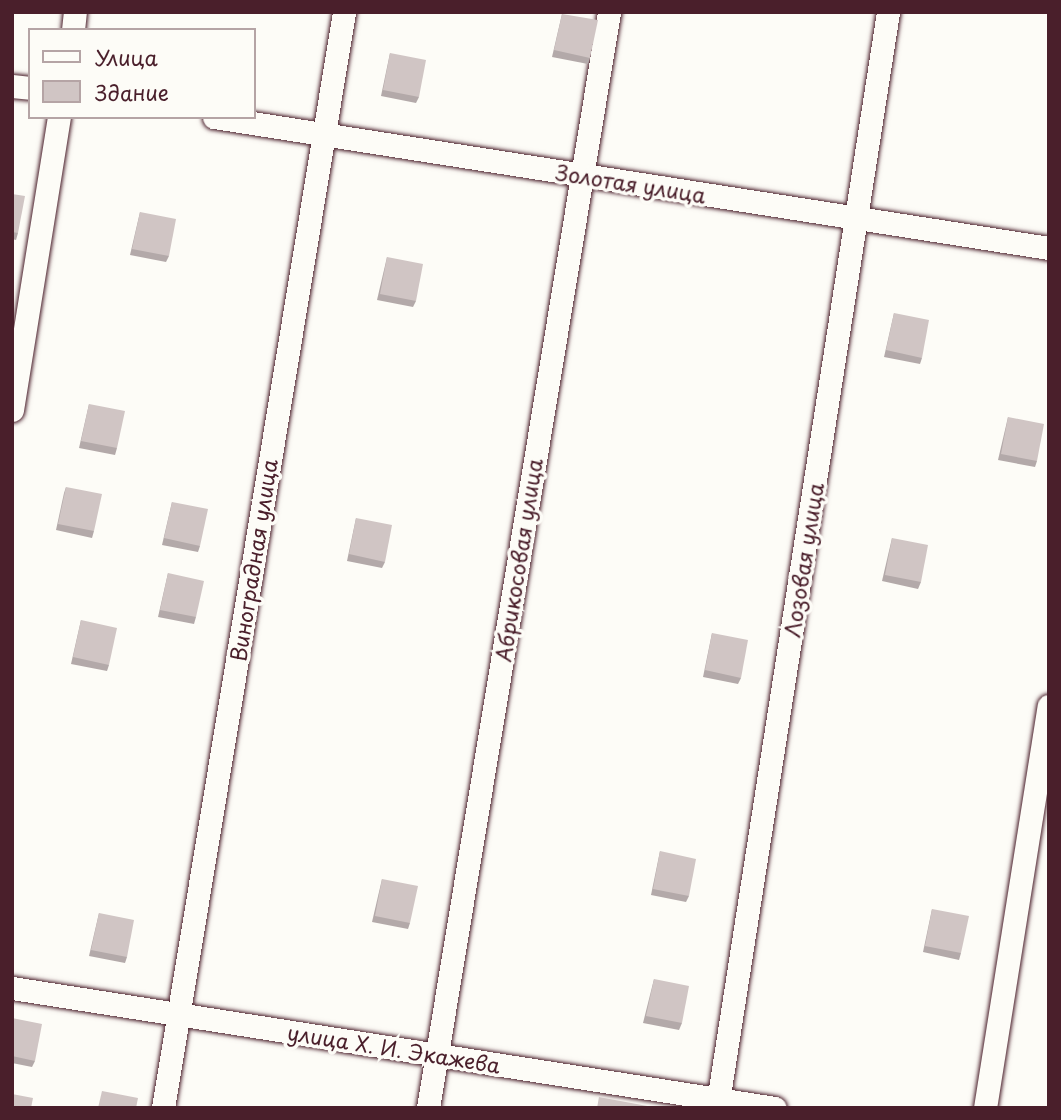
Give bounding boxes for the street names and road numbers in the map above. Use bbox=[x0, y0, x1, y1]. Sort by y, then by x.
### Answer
street label: Золотая улица bbox=[554, 159, 708, 207]
street label: Виноградная улица bbox=[224, 456, 282, 664]
street label: Абрикосовая улица bbox=[489, 456, 547, 664]
street label: Лозовая улица bbox=[778, 481, 828, 639]
street label: улица Х. И. Экажева bbox=[284, 1019, 504, 1077]

